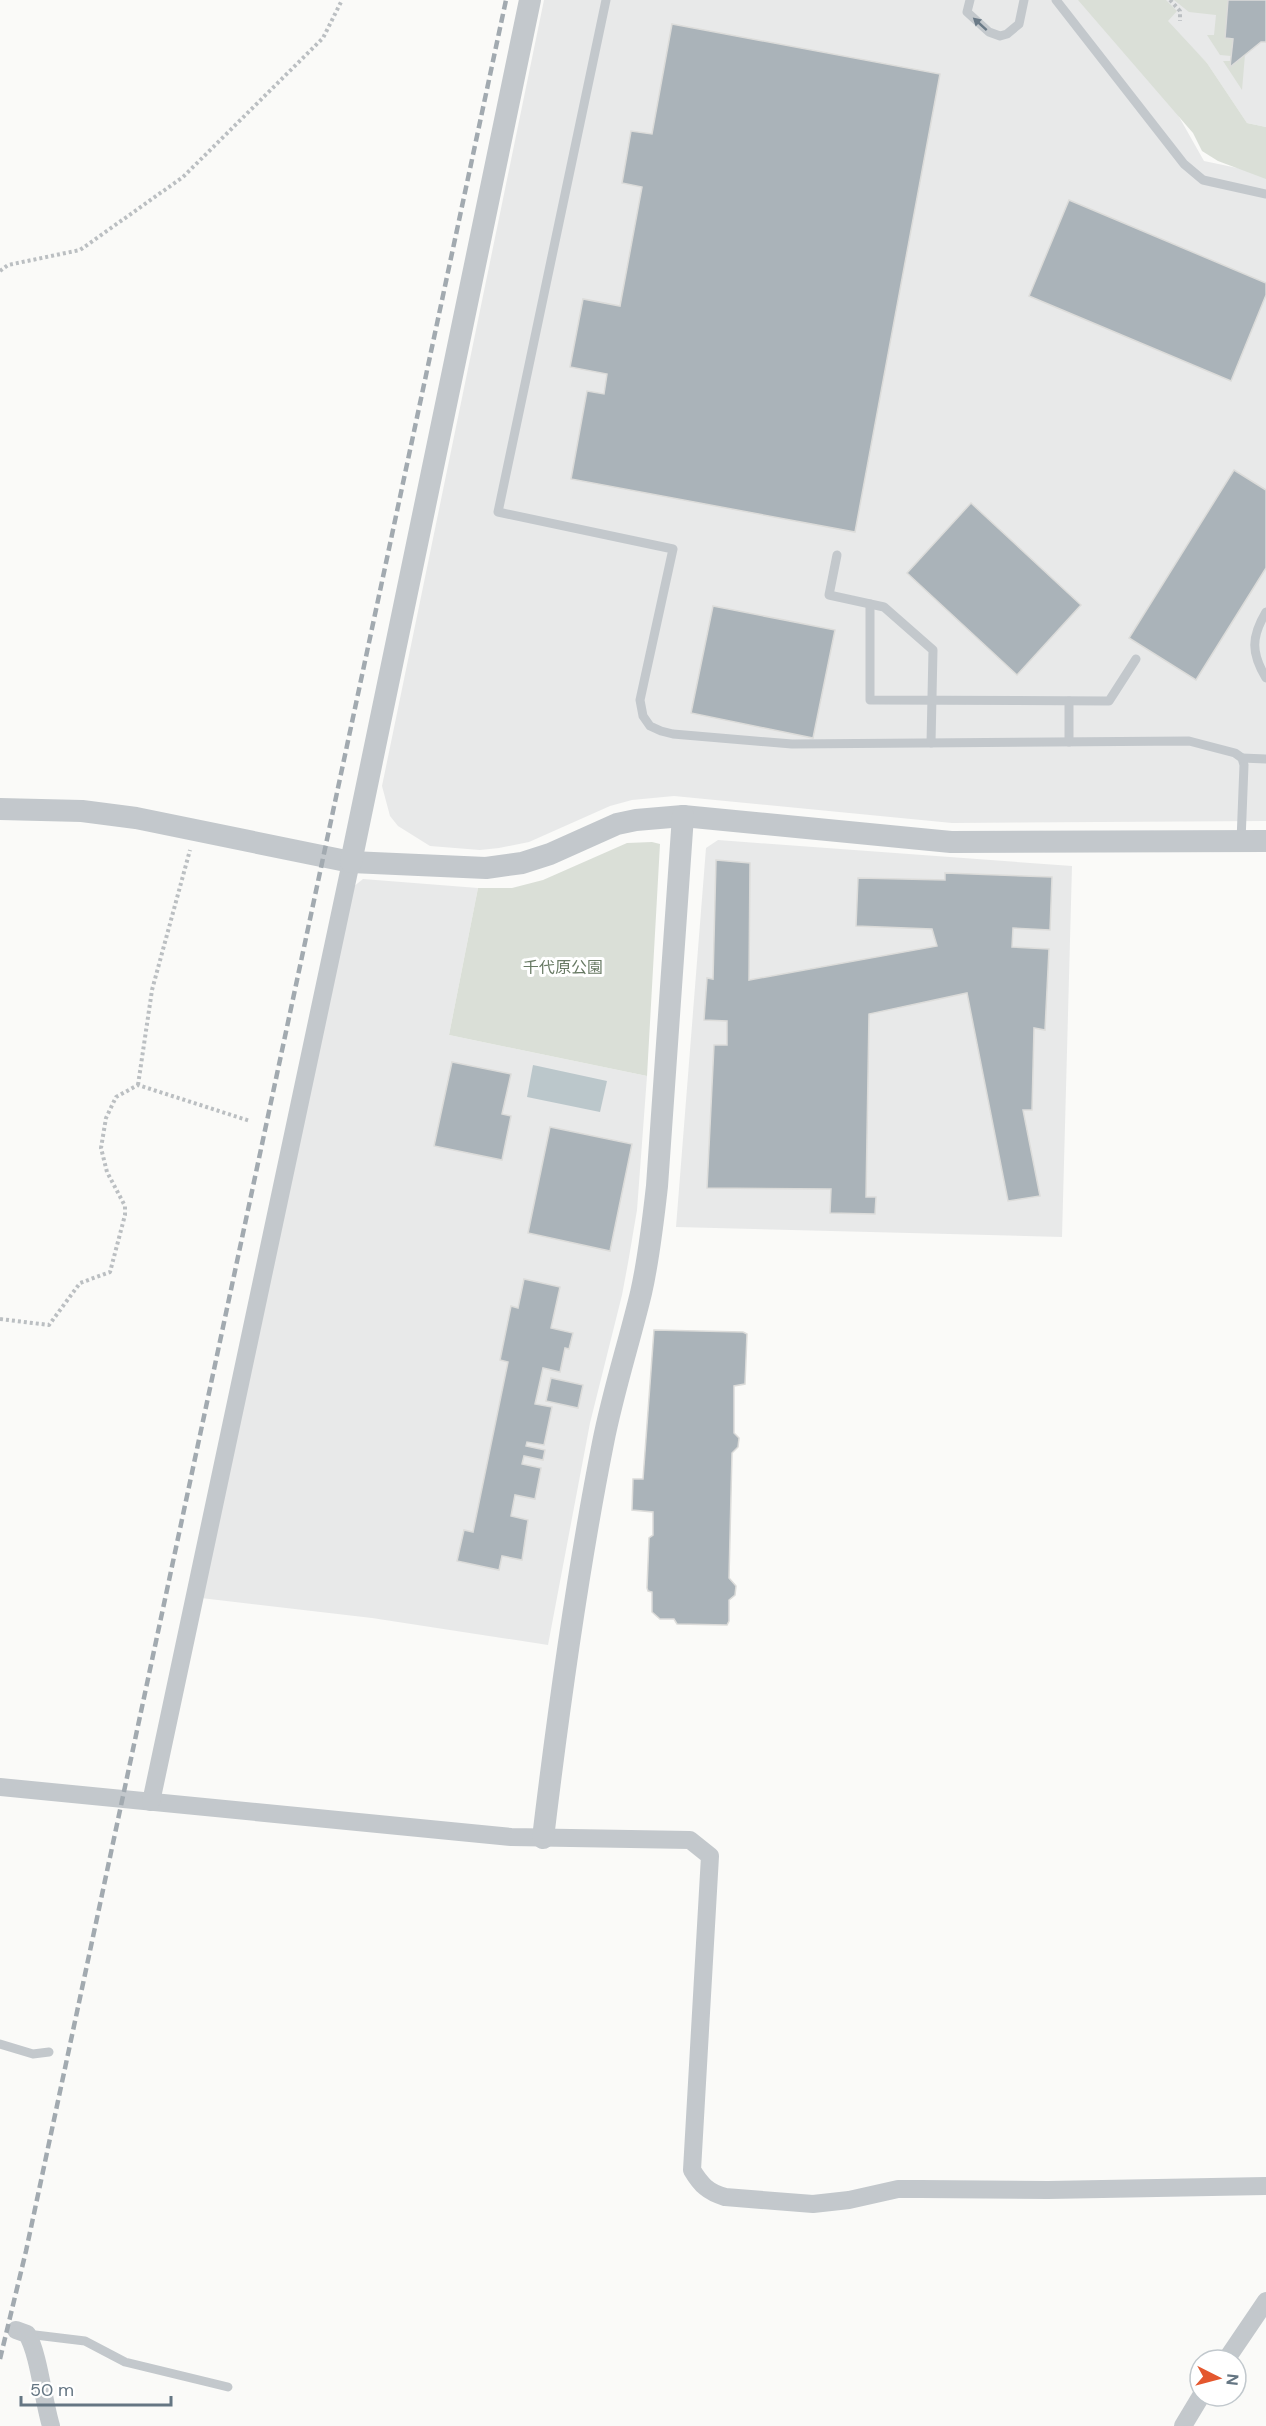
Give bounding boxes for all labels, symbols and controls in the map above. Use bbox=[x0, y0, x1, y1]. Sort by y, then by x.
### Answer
one-way arrow bbox=[972, 17, 987, 31]
park label: 千代原公園 bbox=[523, 957, 603, 978]
north arrow bbox=[1188, 2348, 1248, 2408]
scale bar bbox=[21, 2369, 171, 2407]
text: N bbox=[1221, 2373, 1243, 2386]
text: 50 m bbox=[30, 2378, 74, 2402]

